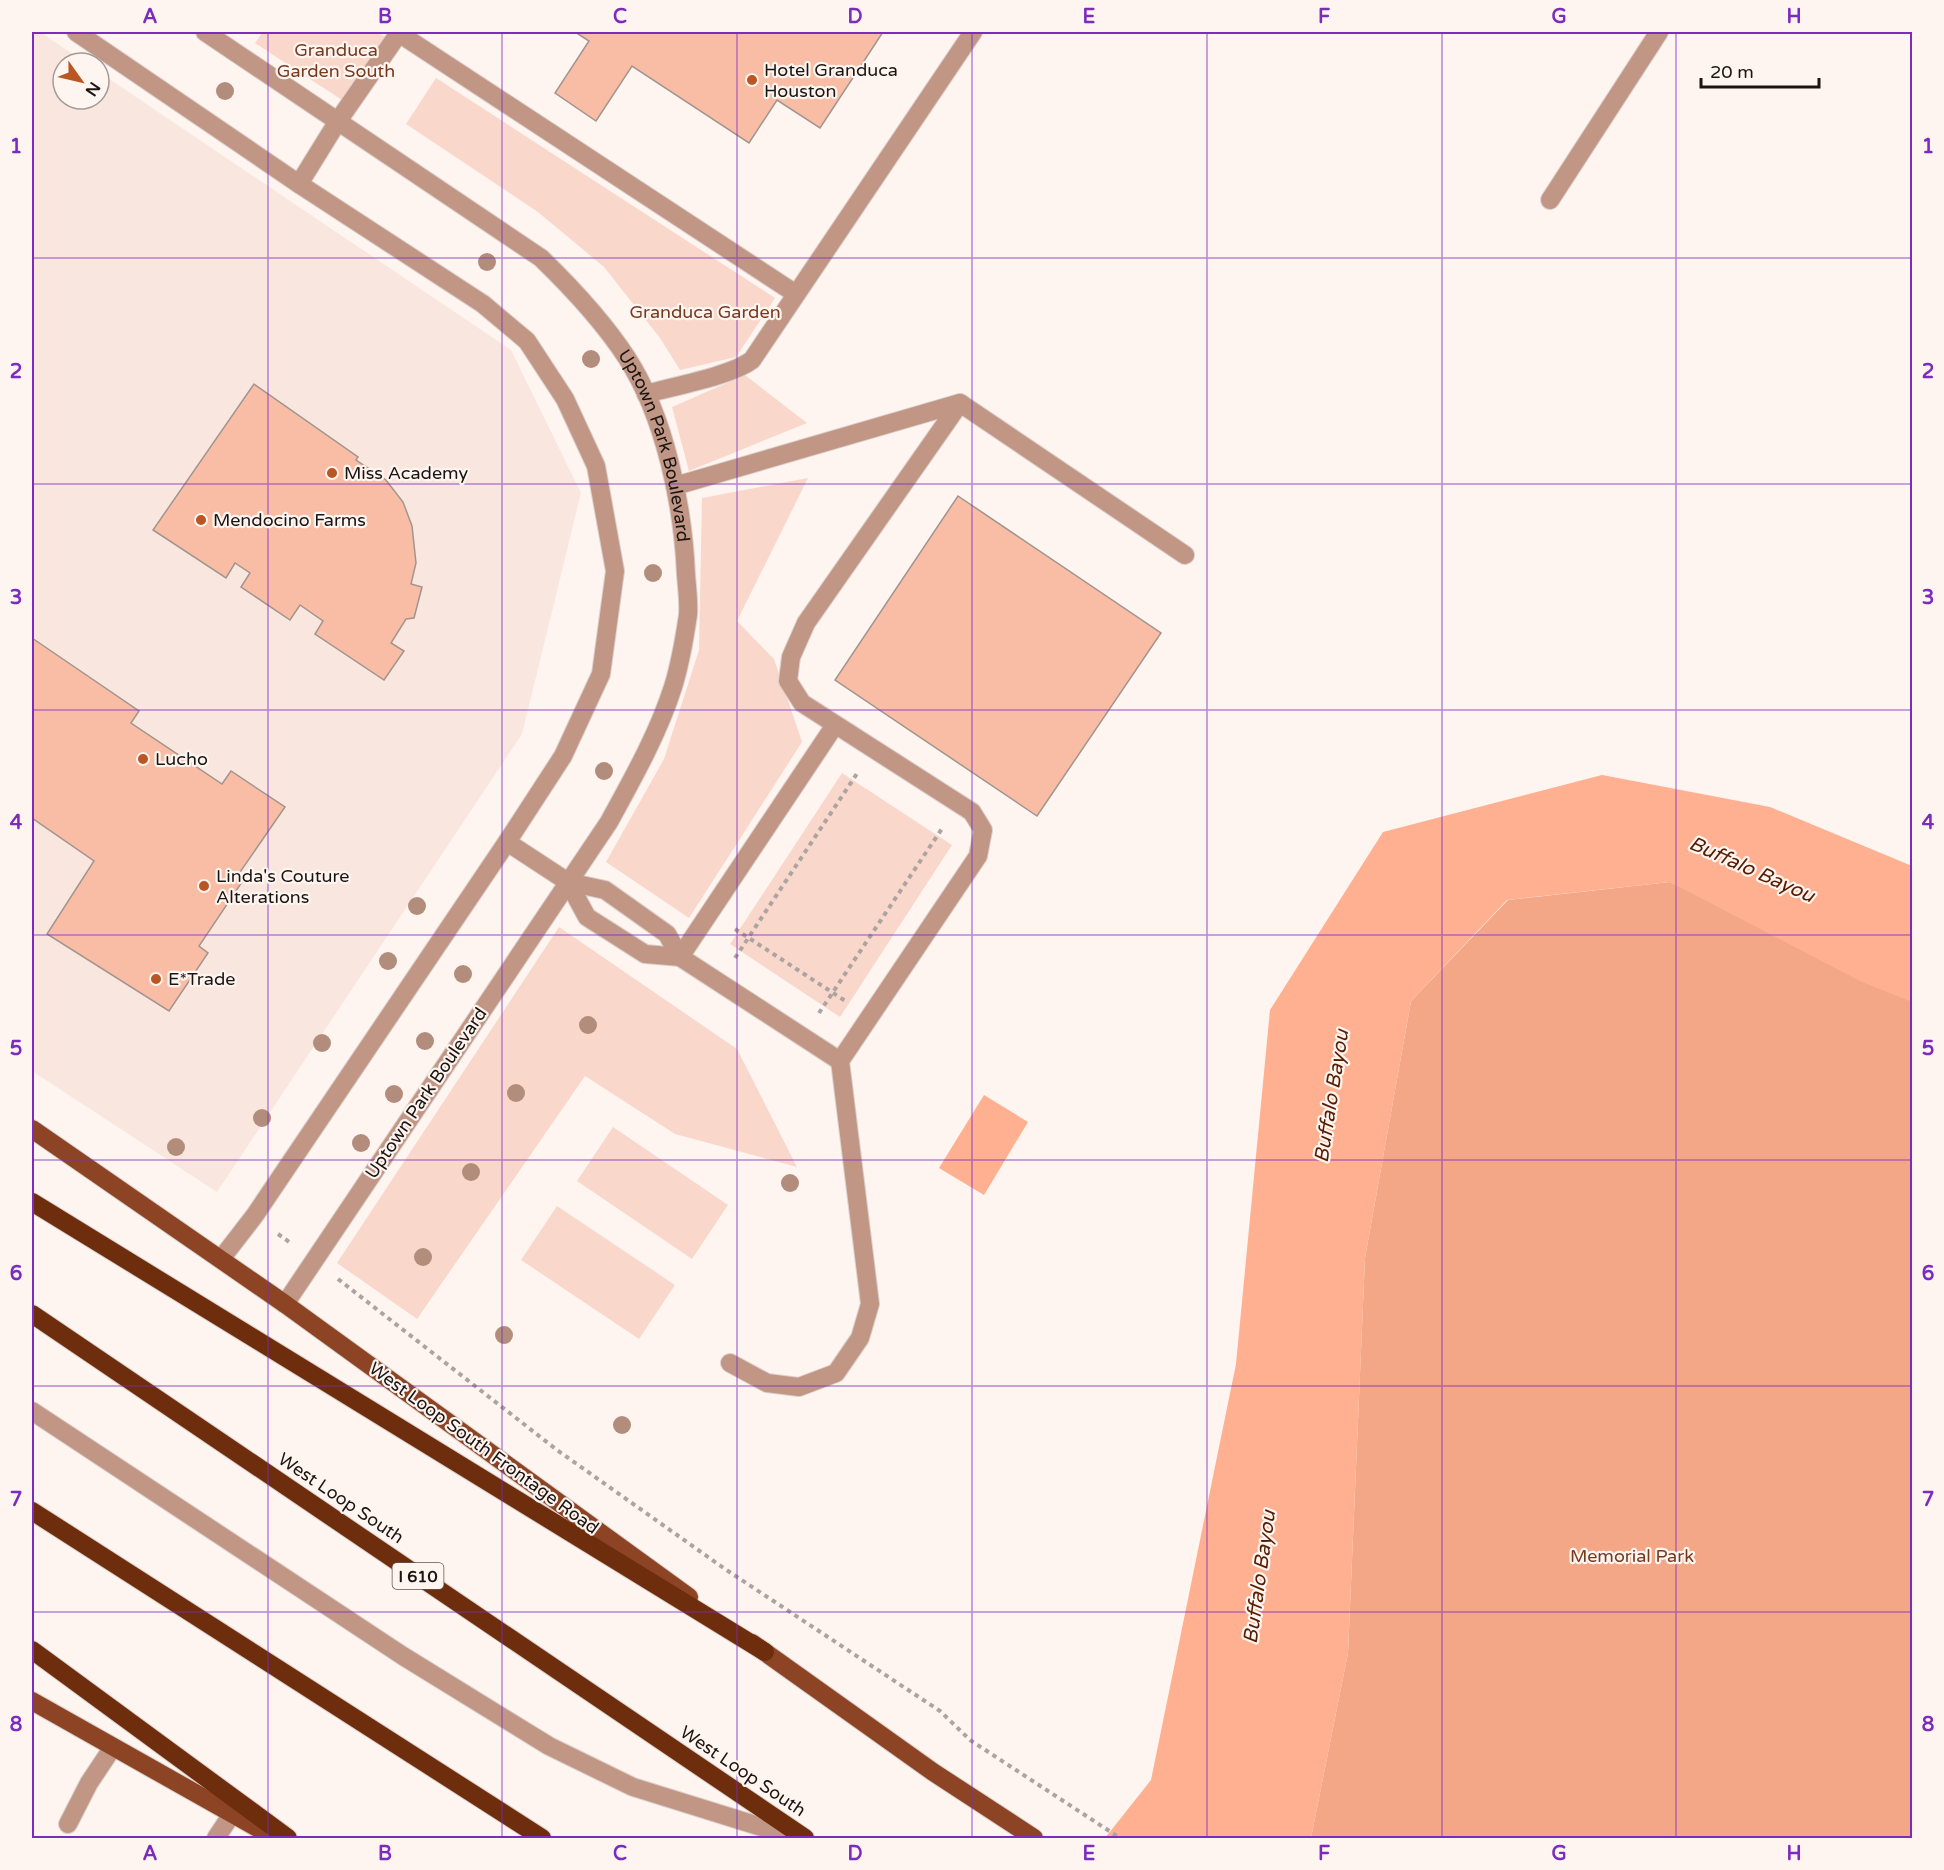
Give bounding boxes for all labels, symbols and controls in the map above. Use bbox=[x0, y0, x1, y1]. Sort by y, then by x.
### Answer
text: A bbox=[143, 5, 158, 29]
text: B bbox=[378, 5, 392, 29]
text: C bbox=[613, 5, 627, 29]
text: D bbox=[847, 5, 863, 29]
text: E bbox=[1083, 5, 1096, 29]
text: F bbox=[1318, 5, 1330, 29]
text: G bbox=[1551, 5, 1567, 29]
text: H bbox=[1786, 5, 1802, 29]
park label: Granduca Garden South bbox=[277, 39, 395, 82]
north arrow bbox=[51, 51, 111, 111]
scale bar bbox=[1701, 51, 1820, 89]
place label: Hotel Granduca Houston bbox=[764, 59, 898, 102]
text: 20 m bbox=[1710, 61, 1754, 83]
marker: Hotel Granduca Houston bbox=[745, 73, 759, 87]
text: N bbox=[81, 78, 104, 100]
text: 1 bbox=[10, 135, 22, 159]
text: 1 bbox=[1922, 135, 1934, 159]
park label: Granduca Garden bbox=[629, 301, 781, 323]
street label: Uptown Park Boulevard bbox=[613, 345, 695, 543]
text: 2 bbox=[10, 360, 22, 384]
text: 2 bbox=[1922, 360, 1934, 384]
place label: Miss Academy bbox=[344, 462, 468, 484]
marker: Miss Academy bbox=[325, 466, 339, 480]
place label: Mendocino Farms bbox=[213, 509, 366, 531]
marker: Mendocino Farms bbox=[194, 513, 208, 527]
text: 3 bbox=[10, 586, 22, 610]
text: 3 bbox=[1922, 586, 1934, 610]
place label: Lucho bbox=[155, 748, 208, 770]
marker: Lucho bbox=[136, 752, 150, 766]
text: 4 bbox=[10, 811, 23, 835]
text: 4 bbox=[1922, 811, 1935, 835]
water label: Buffalo Bayou bbox=[1685, 832, 1820, 909]
place label: Linda's Couture Alterations bbox=[216, 865, 349, 908]
marker: Linda's Couture Alterations bbox=[197, 879, 211, 893]
place label: E*Trade bbox=[168, 968, 235, 990]
marker: E*Trade bbox=[149, 972, 163, 986]
street label: Uptown Park Boulevard bbox=[361, 1003, 491, 1183]
water label: Buffalo Bayou bbox=[1310, 1026, 1355, 1164]
text: 5 bbox=[10, 1037, 22, 1061]
text: 5 bbox=[1922, 1037, 1934, 1061]
text: 6 bbox=[10, 1262, 22, 1286]
text: 6 bbox=[1922, 1262, 1934, 1286]
street label: West Loop South Frontage Road bbox=[365, 1357, 603, 1539]
street label: West Loop South bbox=[274, 1448, 408, 1548]
text: 7 bbox=[10, 1488, 22, 1512]
text: 7 bbox=[1922, 1488, 1934, 1512]
water label: Buffalo Bayou bbox=[1239, 1507, 1281, 1645]
park label: Memorial Park bbox=[1570, 1545, 1694, 1567]
road number: I 610 bbox=[392, 1563, 444, 1589]
text: 8 bbox=[10, 1713, 22, 1737]
text: 8 bbox=[1922, 1713, 1934, 1737]
street label: West Loop South bbox=[676, 1721, 810, 1821]
text: A bbox=[143, 1842, 158, 1866]
text: B bbox=[378, 1842, 392, 1866]
text: C bbox=[613, 1842, 627, 1866]
text: D bbox=[847, 1842, 863, 1866]
text: E bbox=[1083, 1842, 1096, 1866]
text: F bbox=[1318, 1842, 1330, 1866]
text: G bbox=[1551, 1842, 1567, 1866]
text: H bbox=[1786, 1842, 1802, 1866]

